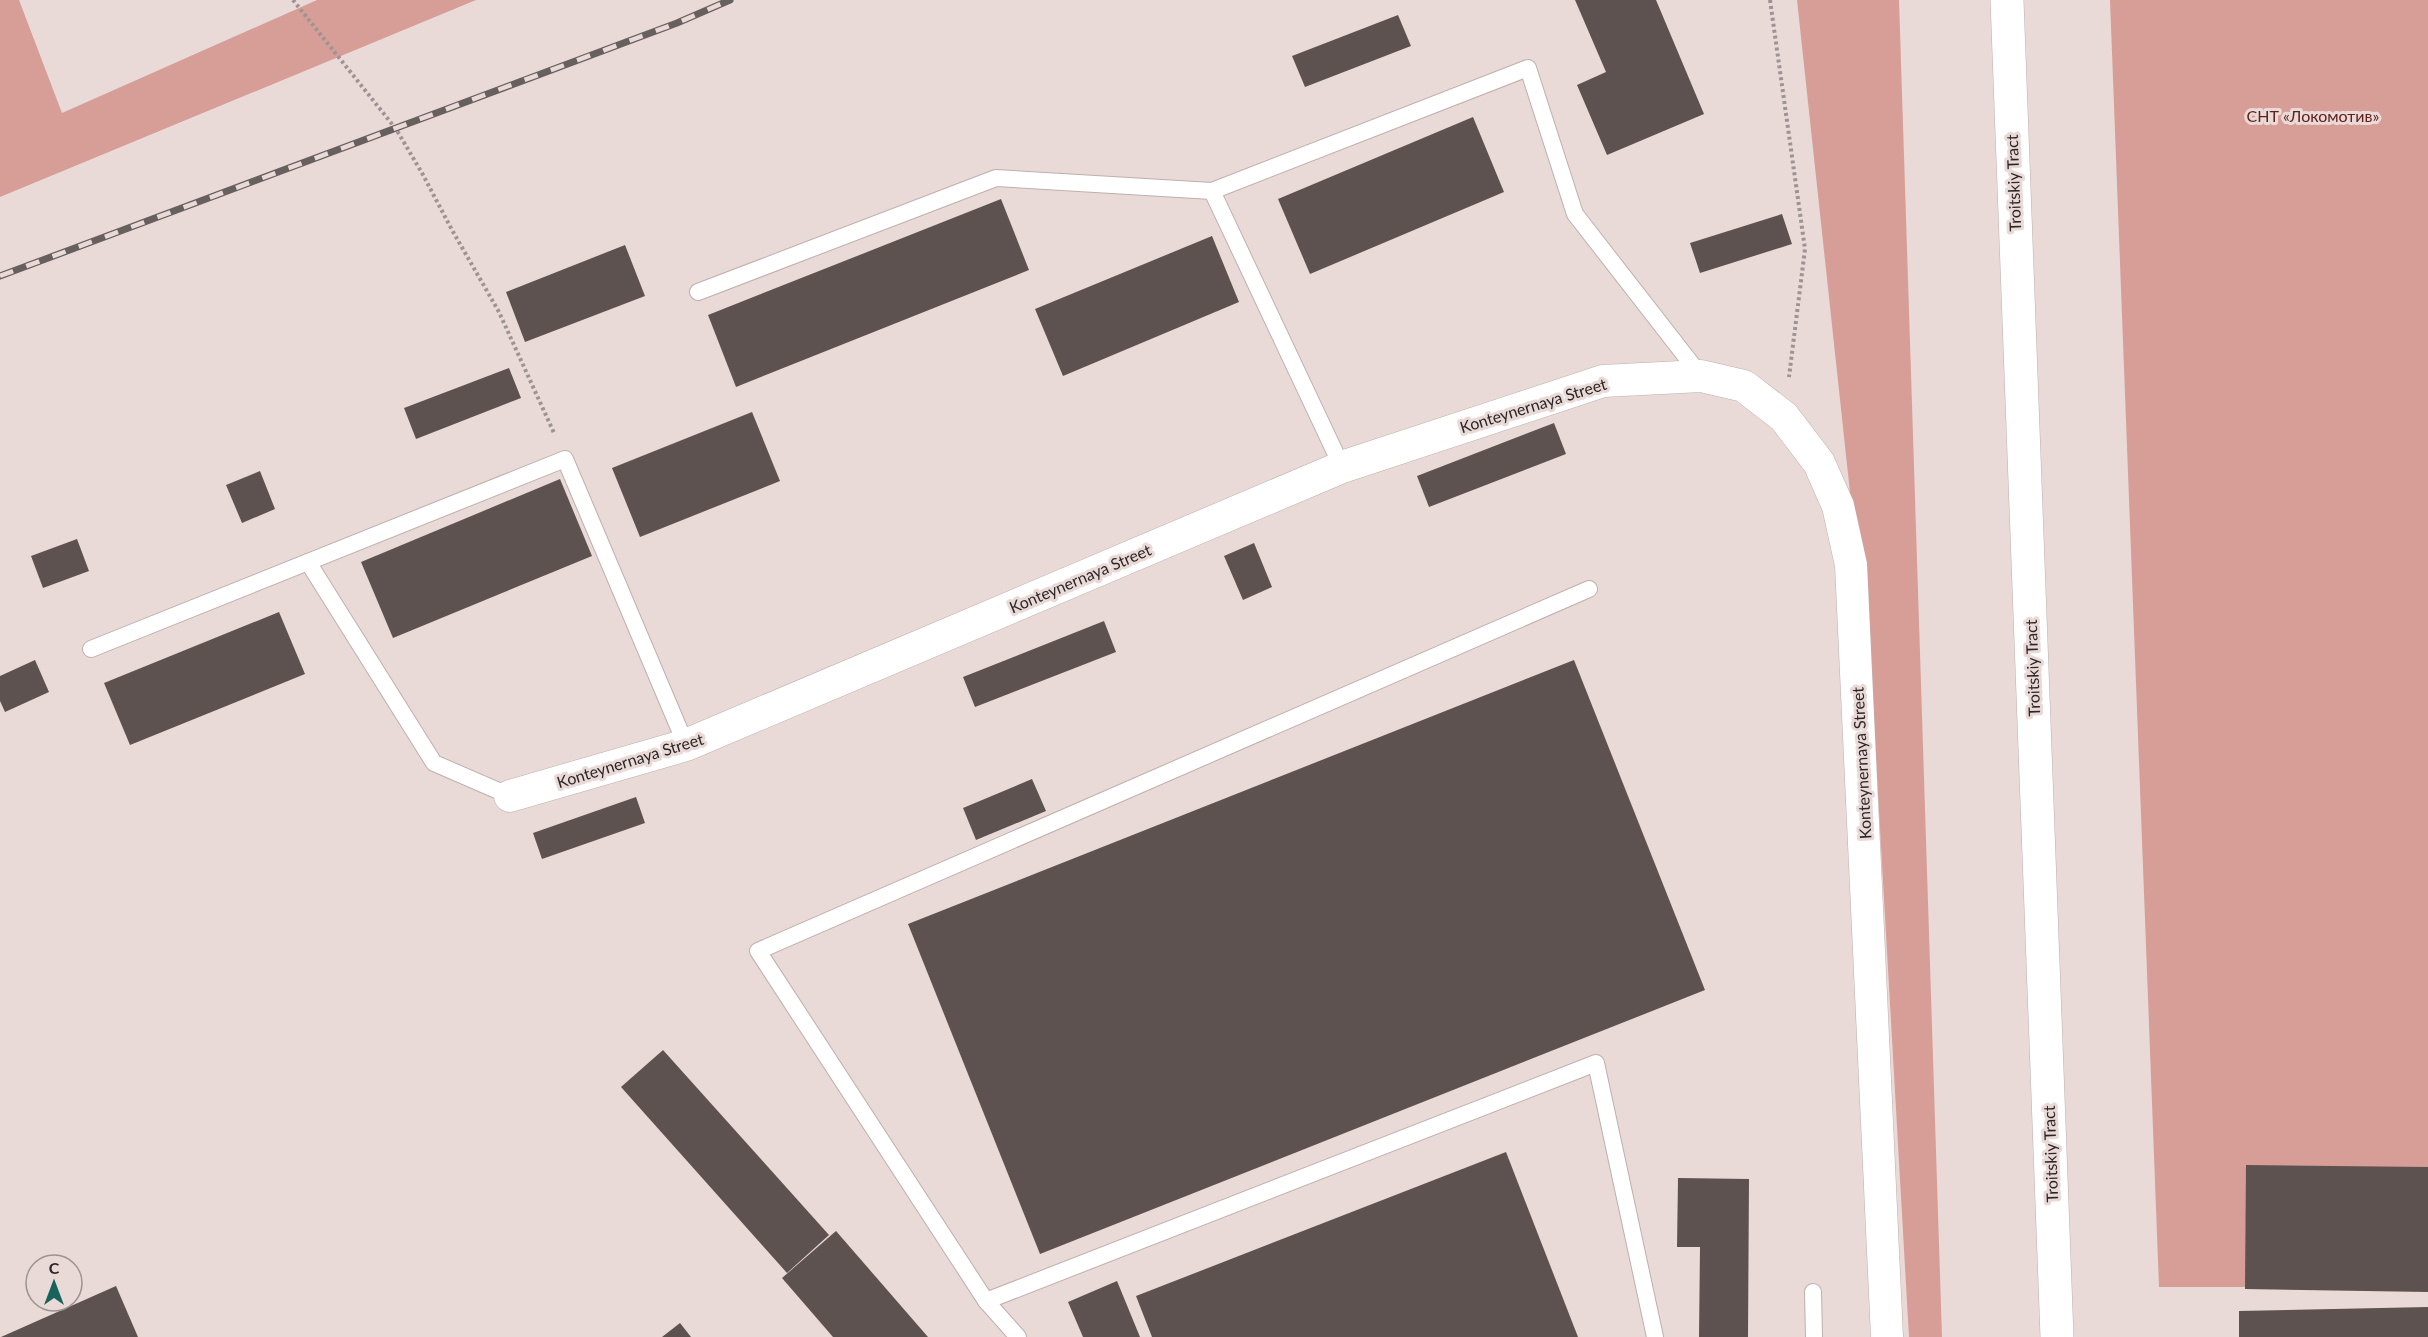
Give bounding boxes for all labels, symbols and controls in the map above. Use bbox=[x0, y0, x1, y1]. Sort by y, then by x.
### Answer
park label: СНТ «Локомотив» bbox=[2247, 106, 2380, 125]
street label: Troitskiy Tract bbox=[2002, 134, 2024, 232]
street label: Konteynernaya Street bbox=[1457, 374, 1609, 436]
street label: Konteynernaya Street bbox=[1006, 539, 1154, 616]
street label: Troitskiy Tract bbox=[2021, 619, 2043, 717]
street label: Konteynernaya Street bbox=[1848, 686, 1874, 840]
street label: Konteynernaya Street bbox=[554, 729, 706, 791]
street label: Troitskiy Tract bbox=[2039, 1105, 2061, 1203]
north arrow bbox=[24, 1253, 84, 1313]
text: С bbox=[49, 1258, 60, 1277]

